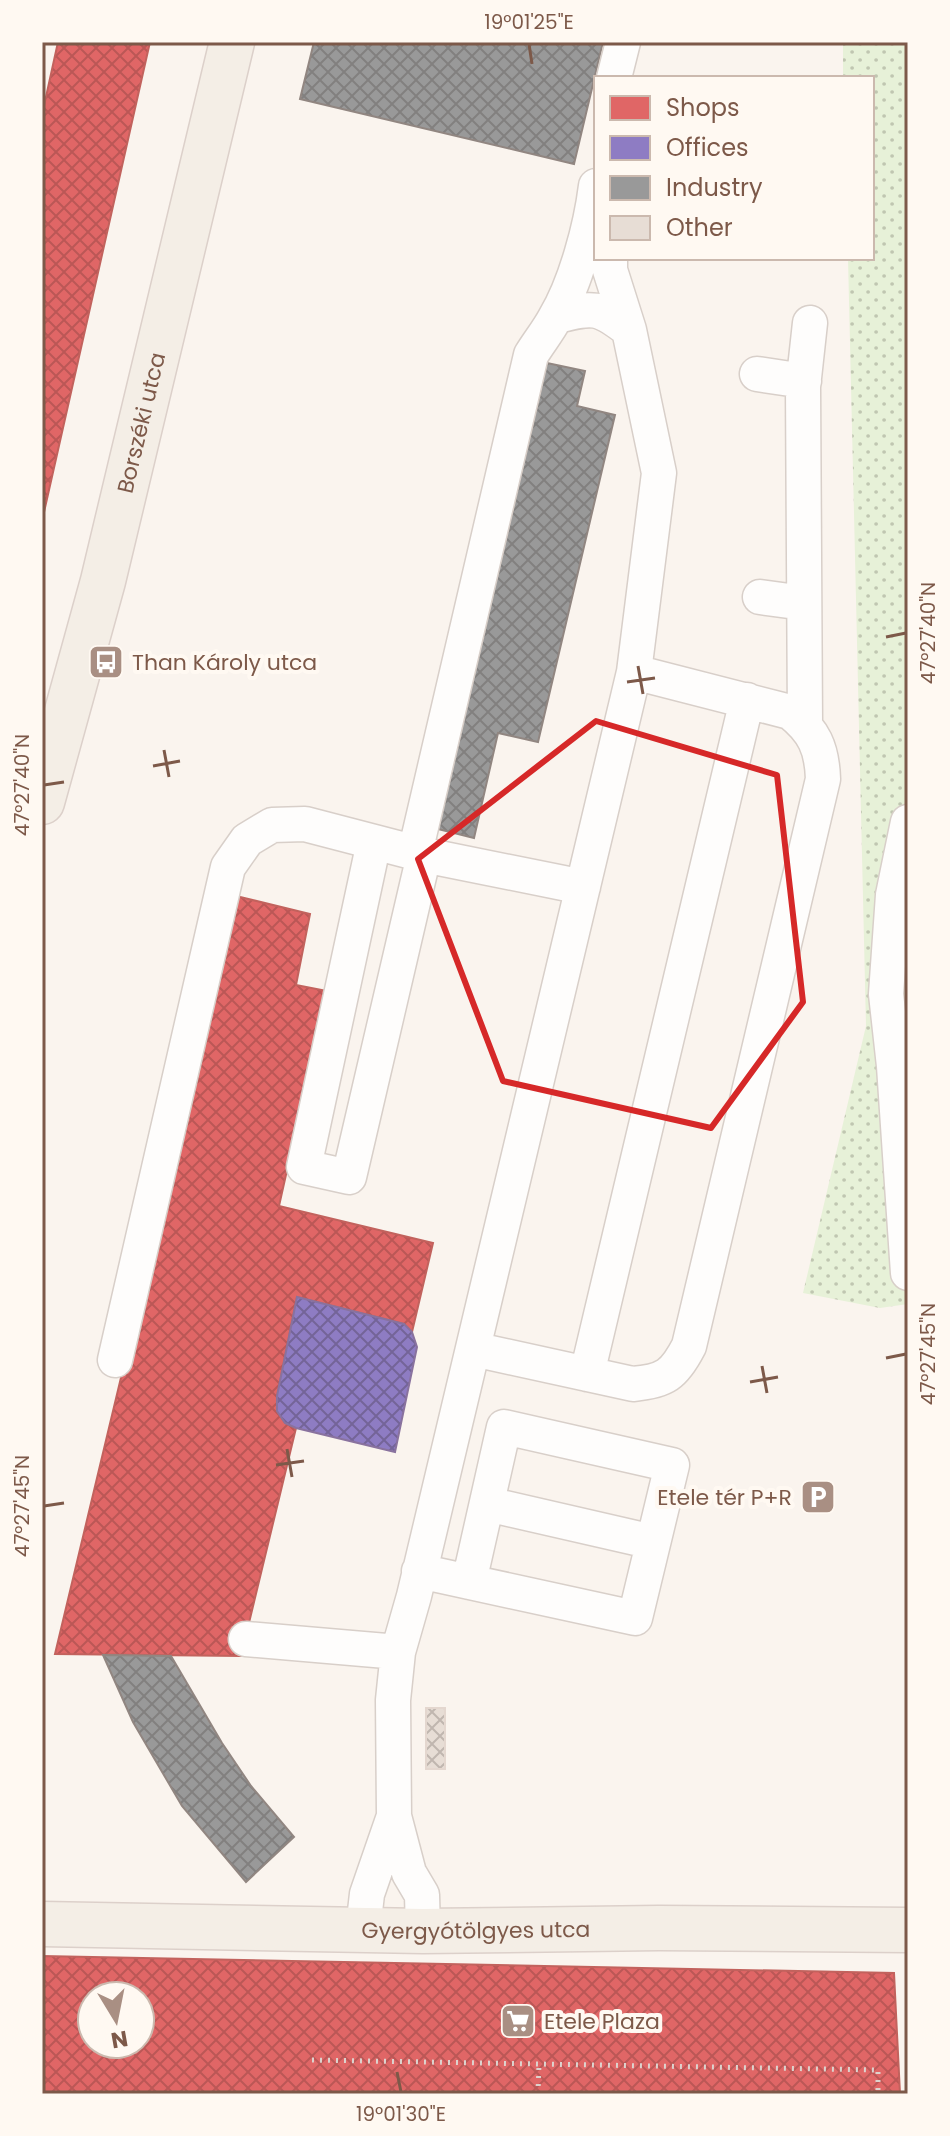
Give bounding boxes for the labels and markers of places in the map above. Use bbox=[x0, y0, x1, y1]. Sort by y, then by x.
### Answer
bus stop icon: Than Károly utca bbox=[87, 643, 125, 681]
place label: Than Károly utca bbox=[132, 647, 317, 678]
parking icon: Etele tér P+R bbox=[799, 1478, 837, 1516]
place label: Etele tér P+R bbox=[657, 1482, 792, 1513]
supermarket icon: Etele Plaza bbox=[499, 2002, 537, 2040]
place label: Etele Plaza bbox=[544, 2006, 660, 2037]

